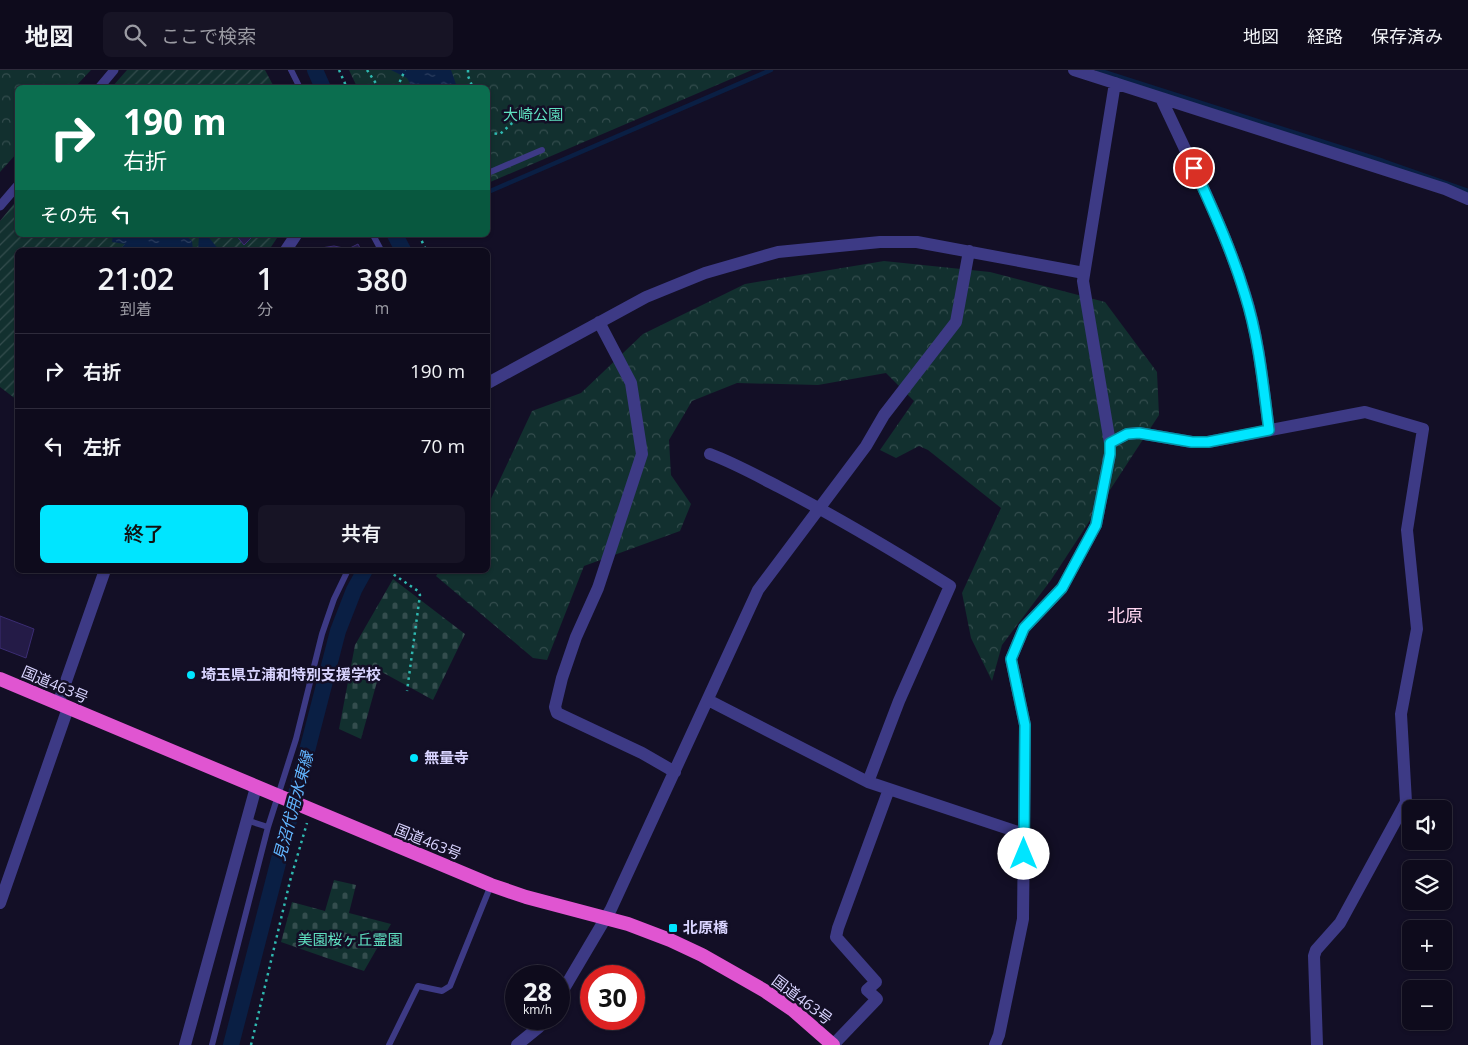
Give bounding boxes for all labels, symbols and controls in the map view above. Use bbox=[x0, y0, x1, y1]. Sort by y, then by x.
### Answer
search box bbox=[103, 12, 453, 57]
text: 地図 bbox=[25, 19, 73, 52]
icon: search bbox=[121, 21, 149, 49]
text: ここで検索 bbox=[161, 23, 256, 49]
text: 地図 bbox=[1243, 24, 1279, 48]
text: 経路 bbox=[1307, 24, 1343, 48]
text: 保存済み bbox=[1371, 24, 1443, 48]
text: 190 m bbox=[123, 98, 227, 145]
park label: 大崎公園 bbox=[503, 104, 563, 124]
icon: right bbox=[40, 105, 105, 170]
text: 右折 bbox=[123, 145, 167, 175]
pin bbox=[1173, 147, 1215, 189]
icon: arrive bbox=[1180, 154, 1208, 182]
icon: left bbox=[107, 200, 135, 228]
text: その先 bbox=[40, 202, 97, 228]
text: 21:02 bbox=[97, 258, 174, 299]
text: 1 bbox=[257, 258, 274, 299]
text: 380 bbox=[356, 259, 408, 300]
text: m bbox=[374, 297, 389, 319]
text: 到着 bbox=[120, 298, 152, 320]
text: 分 bbox=[257, 298, 273, 320]
icon: right bbox=[40, 357, 68, 385]
text: 190 m bbox=[410, 358, 465, 384]
text: 右折 bbox=[83, 359, 121, 385]
icon: left bbox=[40, 432, 68, 460]
text: 70 m bbox=[421, 433, 465, 459]
text: 左折 bbox=[83, 434, 121, 460]
button: 終了 bbox=[40, 505, 248, 563]
button: 共有 bbox=[258, 505, 465, 563]
district label: 北原 bbox=[1107, 603, 1143, 627]
street label: 国道463号 bbox=[19, 661, 92, 707]
place label: 埼玉県立浦和特別支援学校 bbox=[201, 664, 381, 684]
marker: 埼玉県立浦和特別支援学校 bbox=[185, 669, 197, 681]
water label: 見沼代用水東縁 bbox=[268, 747, 319, 863]
place label: 無量寺 bbox=[424, 747, 469, 767]
marker: 無量寺 bbox=[408, 752, 420, 764]
map controls bbox=[1402, 800, 1452, 1030]
button: sound bbox=[1402, 800, 1452, 850]
street label: 国道463号 bbox=[392, 819, 465, 864]
position arrow bbox=[997, 827, 1049, 879]
button: layers bbox=[1402, 860, 1452, 910]
place label: 北原橋 bbox=[683, 917, 729, 937]
button: + bbox=[1402, 920, 1452, 970]
marker: 北原橋 bbox=[667, 922, 679, 934]
park label: 美園桜ヶ丘霊園 bbox=[297, 929, 403, 949]
speed limit sign: 30 bbox=[580, 965, 645, 1030]
street label: 国道463号 bbox=[768, 970, 837, 1028]
text: 28 bbox=[523, 974, 552, 1008]
button: − bbox=[1402, 980, 1452, 1030]
text: km/h bbox=[523, 1001, 552, 1018]

